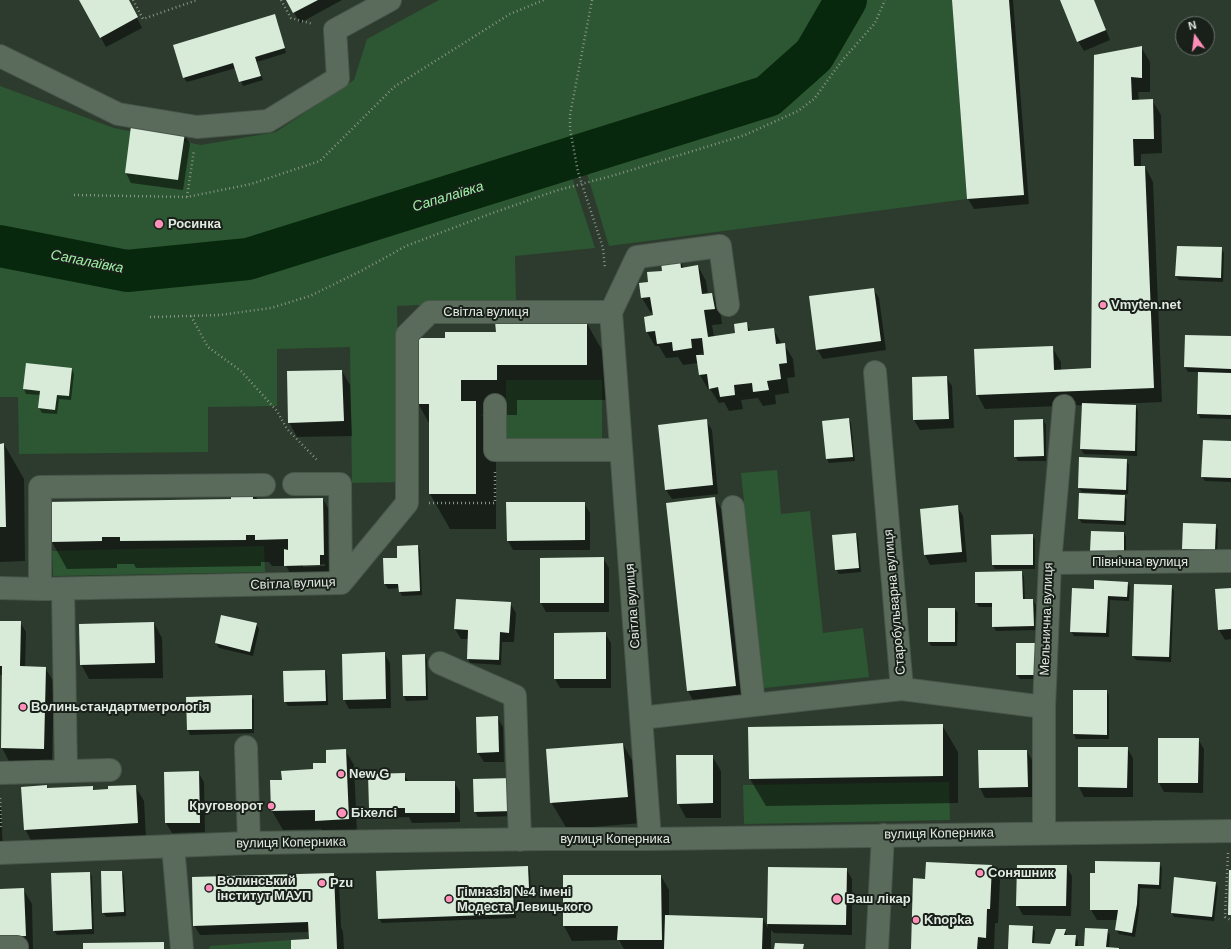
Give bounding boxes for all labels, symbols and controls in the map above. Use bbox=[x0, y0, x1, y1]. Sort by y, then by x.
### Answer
north arrow bbox=[1175, 16, 1215, 56]
text: N bbox=[1187, 19, 1198, 32]
water label: Сапалаївка bbox=[410, 178, 486, 216]
place label: Росинка bbox=[168, 216, 221, 232]
marker: Росинка bbox=[153, 218, 165, 230]
water label: Сапалаївка bbox=[49, 247, 125, 277]
place label: Vmyten.net bbox=[1111, 297, 1181, 313]
marker: Vmyten.net bbox=[1098, 300, 1108, 310]
street label: Світла вулиця bbox=[443, 304, 529, 320]
street label: Старобульварна вулиця bbox=[881, 529, 909, 675]
street label: Північна вулиця bbox=[1092, 554, 1188, 570]
street label: Мельнична вулиця bbox=[1037, 562, 1057, 676]
street label: Світла вулиця bbox=[622, 563, 644, 649]
street label: Світла вулиця bbox=[250, 575, 336, 593]
place label: Волиньстандартметрологія bbox=[31, 699, 210, 715]
marker: Волиньстандартметрологія bbox=[18, 702, 28, 712]
place label: New G bbox=[349, 766, 389, 782]
marker: New G bbox=[336, 769, 346, 779]
place label: Круговорот bbox=[189, 798, 263, 814]
marker: Круговорот bbox=[266, 801, 276, 811]
place label: Біхелсі bbox=[351, 805, 397, 821]
marker: Біхелсі bbox=[336, 807, 348, 819]
street label: вулиця Коперника bbox=[884, 825, 994, 843]
street label: вулиця Коперника bbox=[560, 831, 670, 847]
street label: вулиця Коперника bbox=[236, 834, 346, 852]
place label: Соняшник bbox=[988, 865, 1054, 881]
marker: Соняшник bbox=[975, 868, 985, 878]
place label: Волинський інститут МАУП bbox=[217, 873, 311, 904]
place label: Pzu bbox=[330, 875, 353, 891]
marker: Pzu bbox=[317, 878, 327, 888]
marker: Волинський інститут МАУП bbox=[204, 883, 214, 893]
place label: Гімназія №4 імені Модеста Левицького bbox=[457, 884, 591, 915]
place label: Ваш лікар bbox=[846, 891, 911, 907]
marker: Ваш лікар bbox=[831, 893, 843, 905]
marker: Гімназія №4 імені Модеста Левицького bbox=[444, 894, 454, 904]
place label: Knopka bbox=[924, 912, 972, 928]
marker: Knopka bbox=[911, 915, 921, 925]

